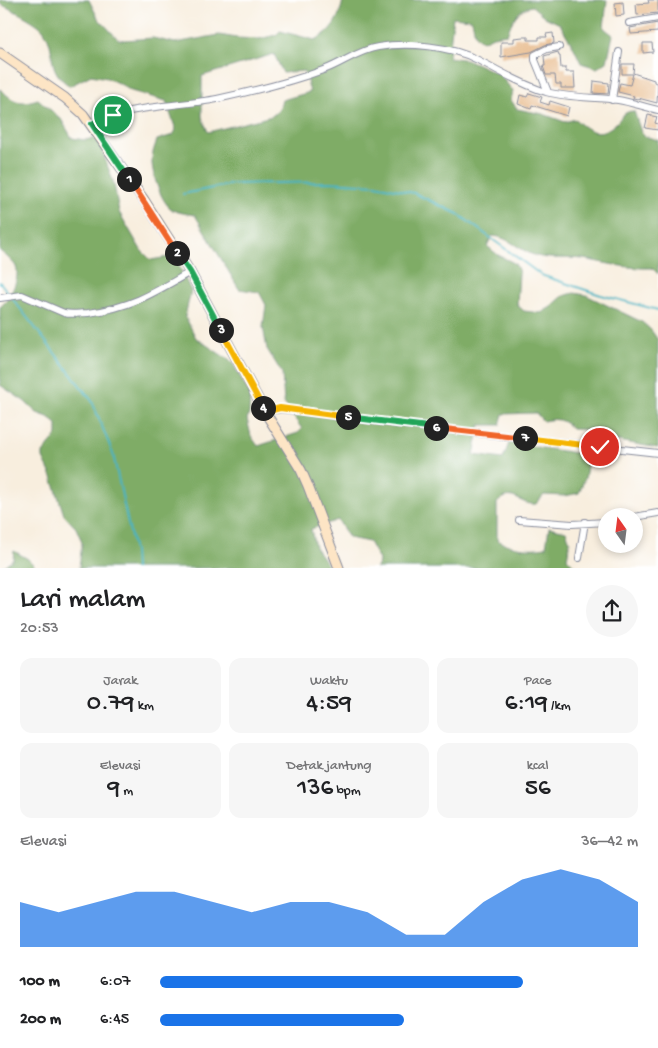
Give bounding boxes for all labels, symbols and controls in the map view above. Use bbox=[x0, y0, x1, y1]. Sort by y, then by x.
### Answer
pin bbox=[92, 94, 134, 136]
icon: arrive bbox=[99, 101, 127, 129]
pin: 1 bbox=[116, 166, 142, 192]
text: 1 bbox=[127, 171, 132, 188]
pin: 2 bbox=[164, 240, 190, 266]
text: 2 bbox=[174, 245, 181, 262]
pin: 3 bbox=[208, 318, 234, 342]
text: 3 bbox=[218, 322, 225, 339]
pin: 4 bbox=[250, 396, 276, 420]
text: 4 bbox=[260, 400, 267, 417]
pin: 5 bbox=[336, 404, 360, 430]
text: 5 bbox=[345, 409, 352, 426]
pin: 6 bbox=[424, 416, 448, 440]
text: 6 bbox=[433, 420, 440, 437]
pin: 7 bbox=[512, 426, 538, 450]
pin bbox=[579, 426, 621, 468]
text: 7 bbox=[522, 430, 529, 447]
icon: check bbox=[586, 433, 614, 461]
north arrow bbox=[598, 508, 642, 552]
map controls bbox=[598, 508, 643, 553]
text: Lari malam bbox=[20, 584, 145, 617]
button: share bbox=[586, 585, 638, 637]
text: 20:53 bbox=[20, 620, 59, 639]
text: Jarak bbox=[103, 673, 137, 690]
text: Waktu bbox=[310, 673, 348, 690]
text: Pace bbox=[524, 673, 551, 690]
text: 0.79 bbox=[87, 690, 134, 719]
text: 4:59 bbox=[306, 690, 352, 719]
text: 6:19 bbox=[505, 690, 548, 719]
text: km bbox=[134, 698, 154, 715]
text: /km bbox=[548, 698, 571, 715]
text: Elevasi bbox=[100, 758, 141, 775]
text: Detak jantung bbox=[287, 758, 371, 775]
text: kcal bbox=[527, 758, 549, 775]
text: 9 bbox=[107, 775, 120, 804]
text: 136 bbox=[297, 775, 333, 804]
text: 56 bbox=[525, 775, 551, 804]
text: m bbox=[120, 783, 133, 800]
text: bpm bbox=[333, 783, 361, 800]
text: Elevasi bbox=[20, 833, 67, 852]
text: 36–42 m bbox=[581, 833, 638, 852]
text: 100 m bbox=[20, 973, 60, 992]
text: 6:07 bbox=[100, 973, 131, 992]
text: 200 m bbox=[20, 1011, 61, 1030]
text: 6:45 bbox=[100, 1011, 129, 1030]

